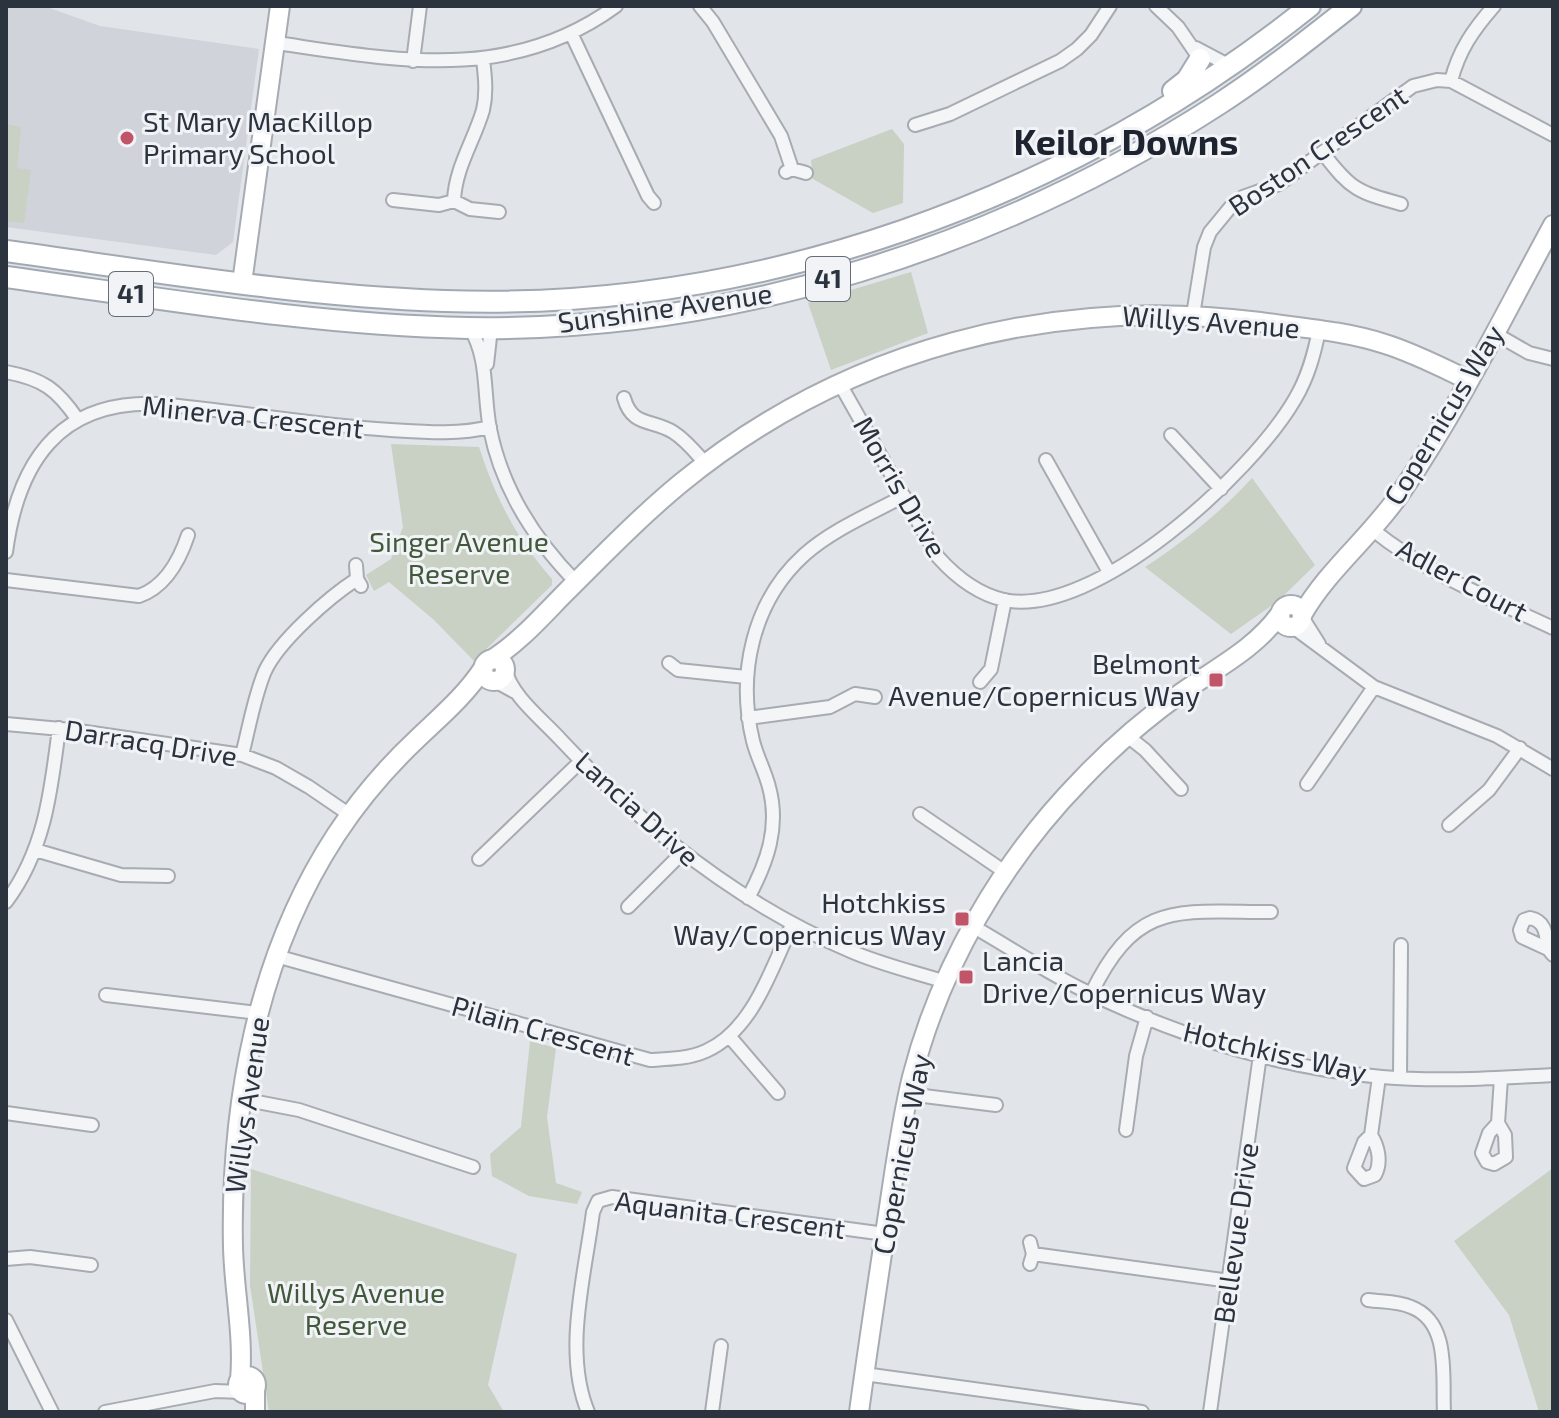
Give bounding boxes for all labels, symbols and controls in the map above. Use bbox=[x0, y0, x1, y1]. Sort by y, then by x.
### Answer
street label: Boston Crescent bbox=[1222, 78, 1413, 222]
place label: St Mary MacKillop Primary School bbox=[143, 104, 373, 170]
district label: Keilor Downs bbox=[1014, 119, 1238, 162]
marker: St Mary MacKillop Primary School bbox=[118, 129, 136, 147]
road number: 41 bbox=[806, 257, 850, 301]
road number: 41 bbox=[109, 272, 153, 316]
street label: Sunshine Avenue bbox=[556, 275, 774, 339]
street label: Willys Avenue bbox=[1121, 298, 1301, 344]
street label: Copernicus Way bbox=[1376, 318, 1510, 511]
street label: Minerva Crescent bbox=[141, 388, 365, 445]
street label: Morris Drive bbox=[847, 410, 955, 563]
park label: Singer Avenue Reserve bbox=[369, 524, 549, 590]
street label: Adler Court bbox=[1391, 530, 1534, 628]
place label: Belmont Avenue/Copernicus Way bbox=[888, 646, 1200, 712]
marker: Belmont Avenue/Copernicus Way bbox=[1207, 671, 1225, 689]
street label: Darracq Drive bbox=[63, 712, 240, 772]
street label: Lancia Drive bbox=[569, 744, 707, 873]
place label: Hotchkiss Way/Copernicus Way bbox=[673, 885, 946, 951]
marker: Hotchkiss Way/Copernicus Way bbox=[953, 910, 971, 928]
place label: Lancia Drive/Copernicus Way bbox=[982, 943, 1267, 1009]
marker: Lancia Drive/Copernicus Way bbox=[957, 968, 975, 986]
street label: Pilain Crescent bbox=[448, 988, 638, 1072]
street label: Hotchkiss Way bbox=[1180, 1013, 1370, 1089]
street label: Willys Avenue bbox=[217, 1014, 275, 1195]
street label: Copernicus Way bbox=[865, 1050, 937, 1257]
street label: Bellevue Drive bbox=[1205, 1140, 1265, 1326]
street label: Aquanita Crescent bbox=[613, 1183, 847, 1245]
park label: Willys Avenue Reserve bbox=[267, 1275, 445, 1341]

